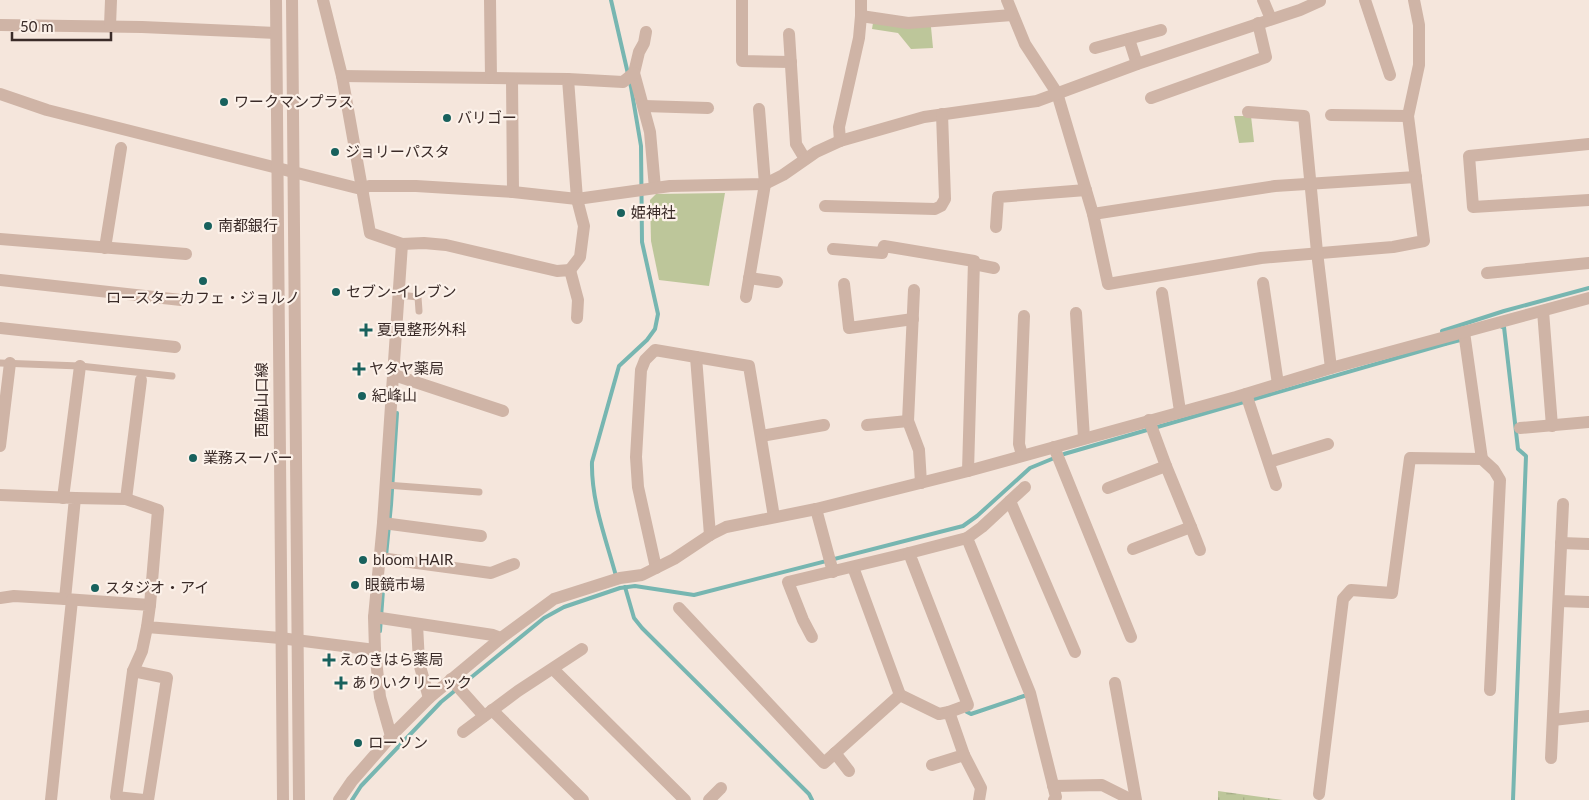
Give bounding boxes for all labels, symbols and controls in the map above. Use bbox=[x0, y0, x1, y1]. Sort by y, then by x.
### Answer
scale bar bbox=[12, 10, 111, 42]
text: 50 m bbox=[20, 17, 54, 35]
place label: ワークマンプラス bbox=[234, 92, 353, 110]
marker: ワークマンプラス bbox=[218, 96, 230, 108]
place label: バリゴー bbox=[457, 108, 517, 126]
marker: バリゴー bbox=[441, 112, 453, 124]
place label: ジョリーパスタ bbox=[345, 142, 450, 160]
marker: ジョリーパスタ bbox=[329, 146, 341, 158]
place label: 姫神社 bbox=[631, 203, 676, 221]
marker: 姫神社 bbox=[615, 207, 627, 219]
place label: 南都銀行 bbox=[218, 216, 278, 234]
marker: 南都銀行 bbox=[202, 220, 214, 232]
marker: ロースターカフェ・ジョルノ bbox=[197, 275, 209, 287]
place label: セブン-イレブン bbox=[346, 282, 457, 300]
marker: セブン-イレブン bbox=[330, 286, 342, 298]
place label: ロースターカフェ・ジョルノ bbox=[106, 288, 300, 306]
place label: 夏見整形外科 bbox=[377, 320, 467, 338]
marker: 夏見整形外科 bbox=[359, 323, 373, 337]
place label: ヤタヤ薬局 bbox=[369, 359, 444, 377]
street label: 西脇山口線 bbox=[252, 362, 270, 438]
marker: ヤタヤ薬局 bbox=[353, 363, 365, 375]
place label: 紀峰山 bbox=[372, 386, 417, 404]
marker: 紀峰山 bbox=[356, 390, 368, 402]
place label: 業務スーパー bbox=[203, 448, 293, 466]
marker: 業務スーパー bbox=[187, 452, 199, 464]
place label: bloom HAIR bbox=[373, 550, 454, 568]
marker: bloom HAIR bbox=[357, 554, 369, 566]
place label: 眼鏡市場 bbox=[365, 575, 425, 593]
place label: スタジオ・アイ bbox=[105, 578, 209, 596]
marker: 眼鏡市場 bbox=[349, 579, 361, 591]
marker: スタジオ・アイ bbox=[89, 582, 101, 594]
place label: えのきはら薬局 bbox=[339, 650, 444, 668]
marker: えのきはら薬局 bbox=[323, 654, 335, 666]
place label: ありいクリニック bbox=[352, 673, 472, 691]
marker: ありいクリニック bbox=[334, 676, 348, 690]
place label: ローソン bbox=[368, 733, 428, 751]
marker: ローソン bbox=[352, 737, 364, 749]

